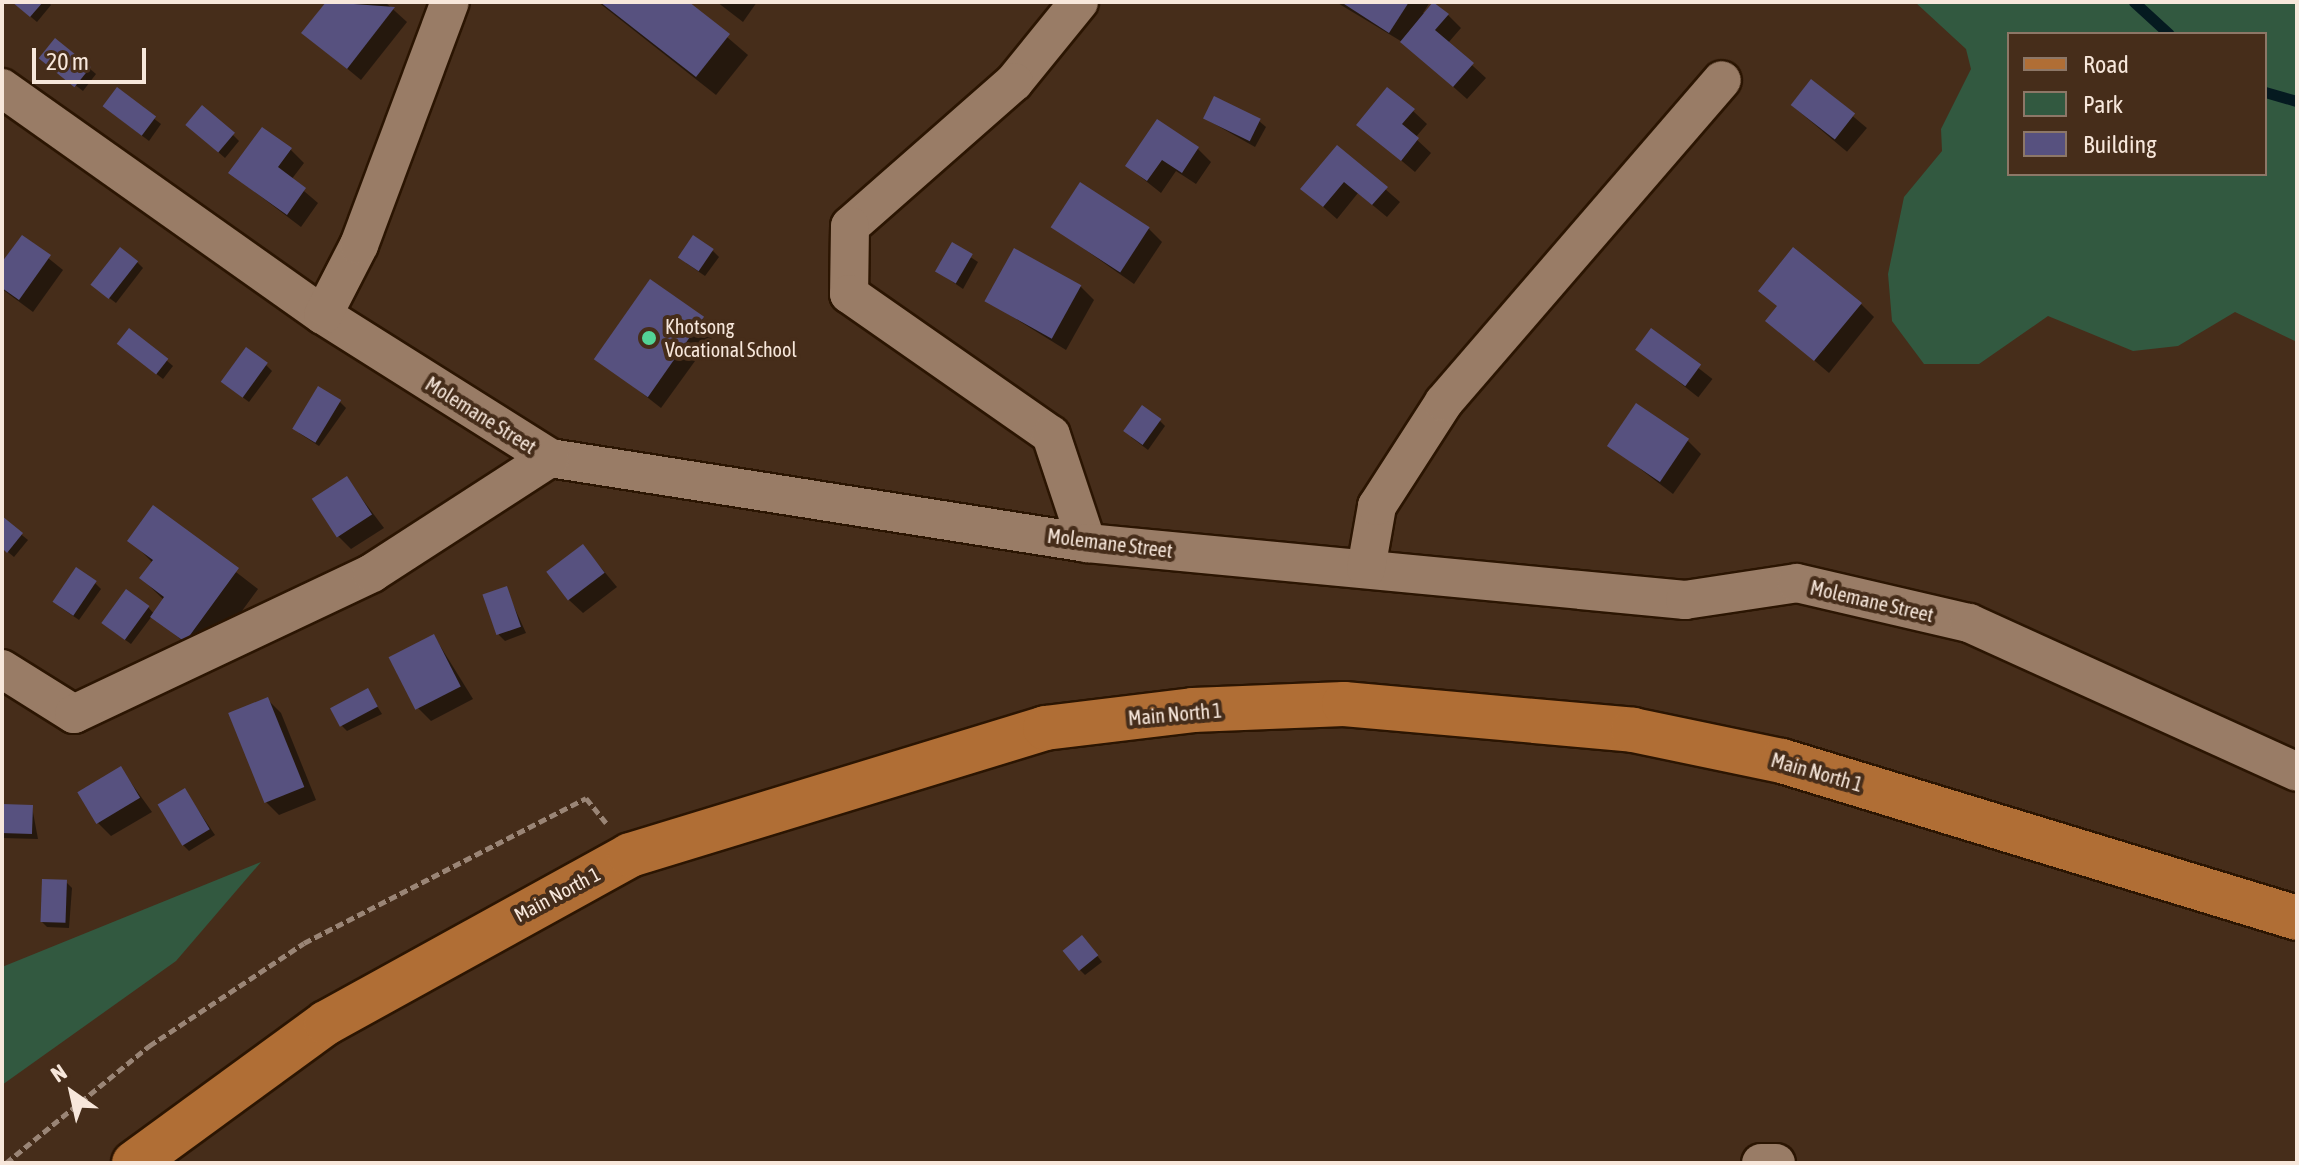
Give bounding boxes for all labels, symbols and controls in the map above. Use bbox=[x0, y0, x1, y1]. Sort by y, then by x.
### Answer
scale bar bbox=[36, 32, 150, 82]
legend bbox=[2007, 32, 2267, 176]
text: 20 m bbox=[46, 48, 89, 75]
text: Road bbox=[2083, 51, 2129, 78]
text: Park bbox=[2083, 91, 2123, 118]
text: Building bbox=[2083, 131, 2156, 158]
place label: Khotsong Vocational School bbox=[665, 314, 797, 361]
marker: Khotsong Vocational School bbox=[640, 329, 658, 347]
street label: Molemane Street bbox=[421, 371, 541, 459]
street label: Molemane Street bbox=[1046, 523, 1174, 563]
street label: Molemane Street bbox=[1808, 575, 1936, 627]
street label: Main North 1 bbox=[1127, 698, 1223, 730]
street label: Main North 1 bbox=[1768, 747, 1866, 797]
street label: Main North 1 bbox=[510, 861, 604, 927]
north arrow bbox=[32, 1053, 112, 1133]
text: N bbox=[46, 1059, 71, 1088]

